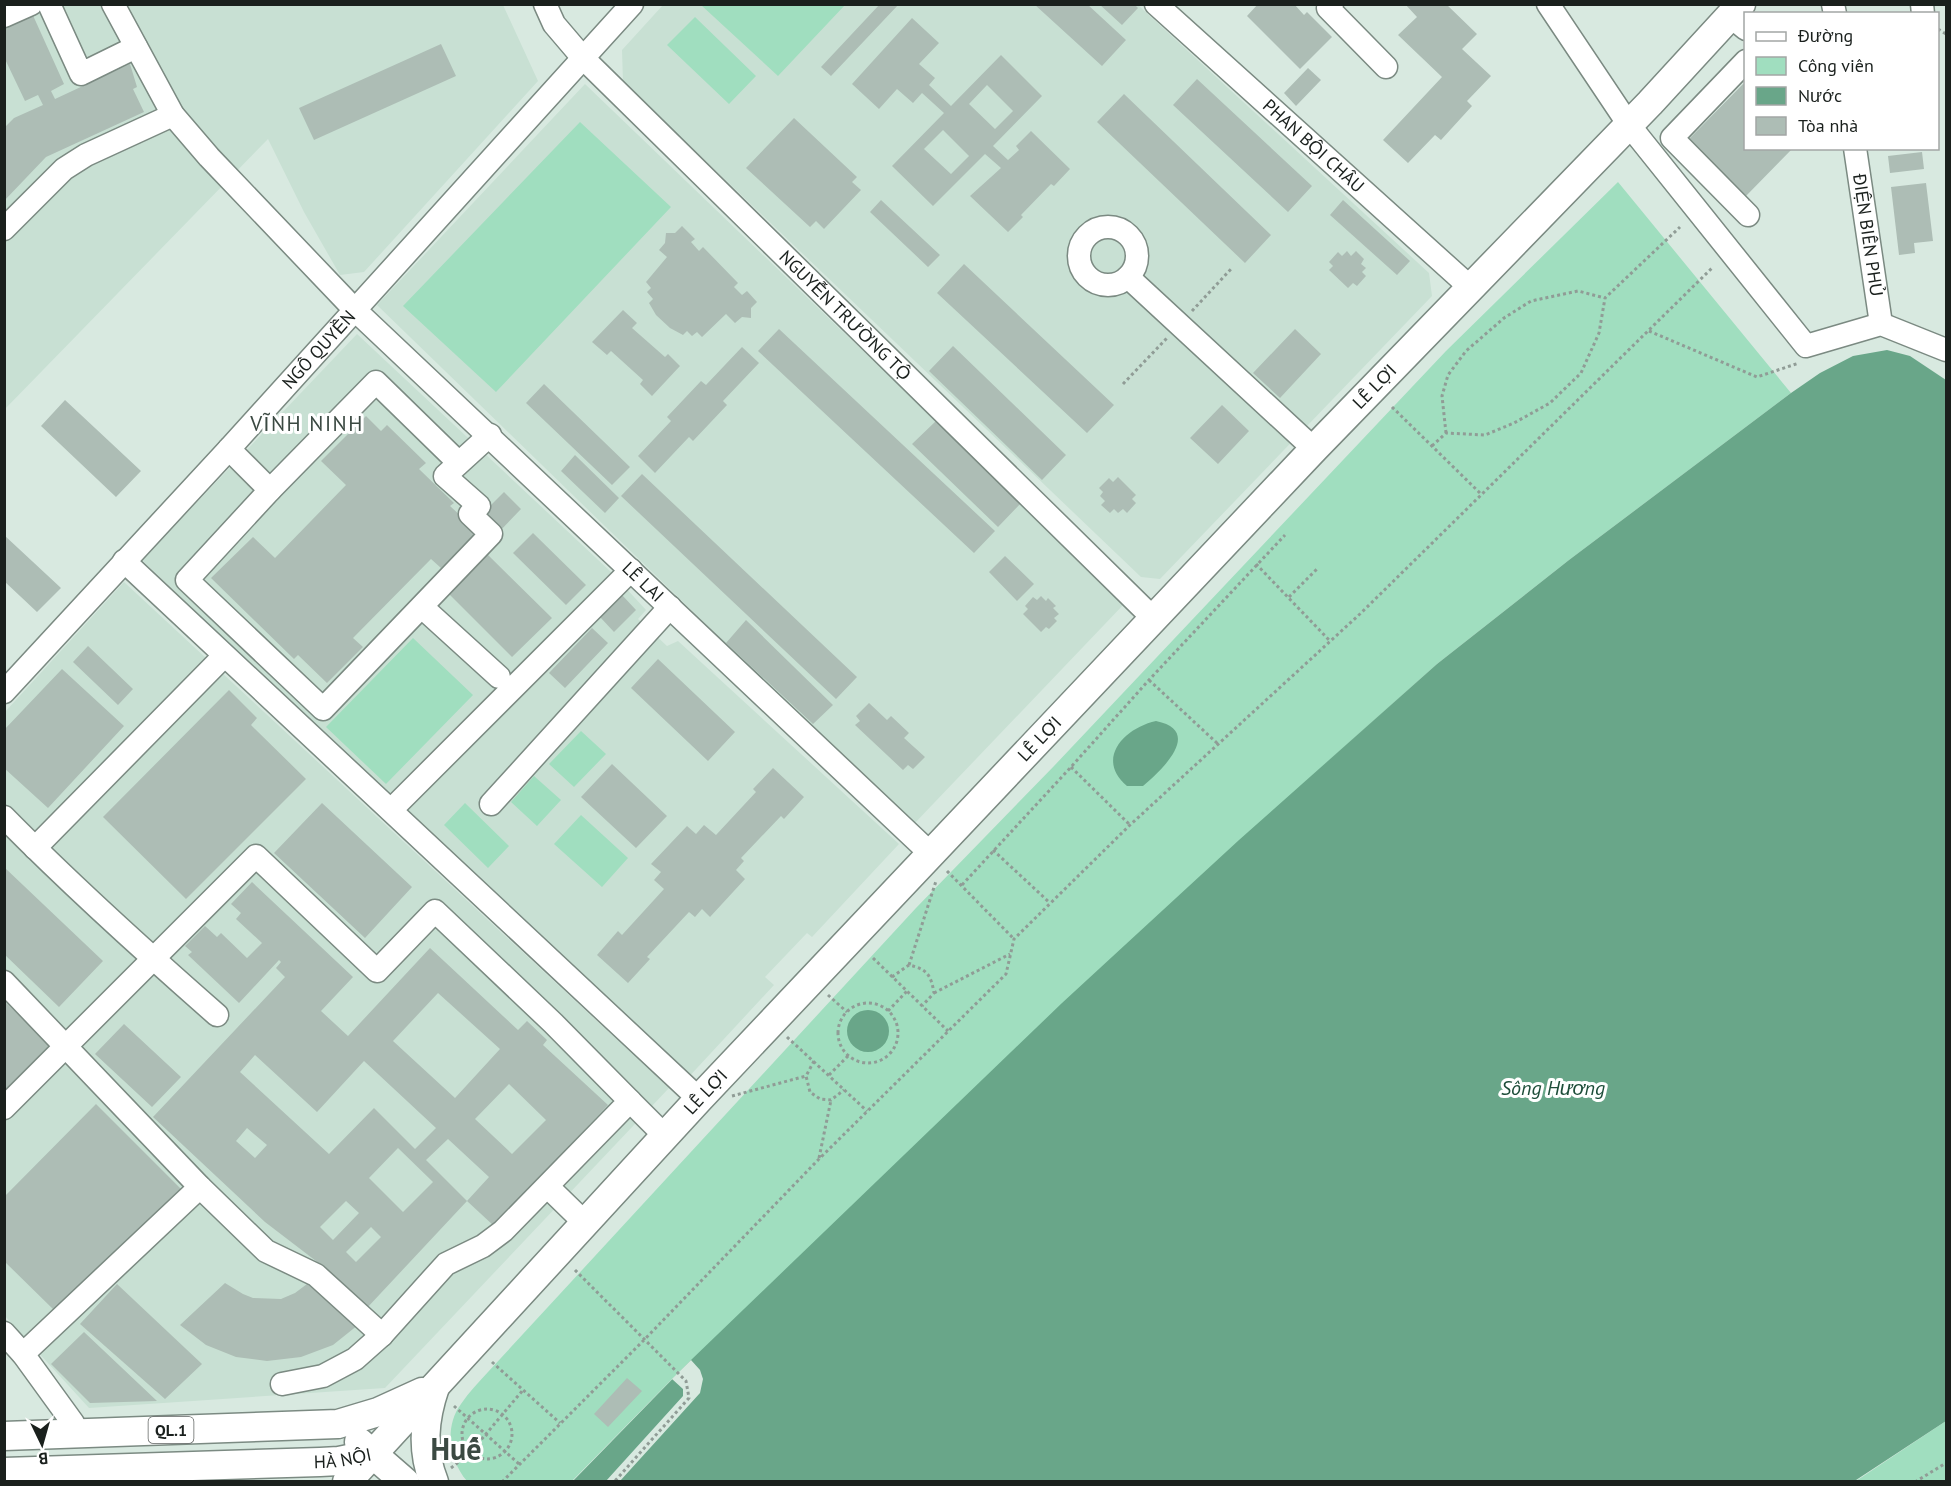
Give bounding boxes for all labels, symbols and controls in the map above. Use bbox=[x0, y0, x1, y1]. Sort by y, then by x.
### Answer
legend bbox=[1744, 12, 1939, 150]
text: Đường bbox=[1797, 24, 1853, 47]
text: Công viên bbox=[1798, 54, 1874, 77]
text: Nước bbox=[1798, 84, 1842, 107]
street label: PHAN BỘI CHÂU bbox=[1258, 94, 1369, 197]
text: Tòa nhà bbox=[1798, 114, 1858, 137]
street label: ĐIỆN BIÊN PHỦ bbox=[1848, 171, 1889, 298]
street label: NGUYỄN TRƯỜNG TỘ bbox=[774, 245, 916, 385]
street label: NGÔ QUYỀN bbox=[277, 305, 360, 394]
street label: LÊ LỢI bbox=[1347, 359, 1401, 414]
district label: VĨNH NINH bbox=[249, 410, 364, 437]
street label: LÊ LAI bbox=[618, 556, 669, 607]
street label: LÊ LỢI bbox=[1013, 711, 1066, 766]
street label: LÊ LỢI bbox=[679, 1064, 732, 1119]
water label: Sông Hương bbox=[1501, 1075, 1605, 1101]
north arrow bbox=[12, 1414, 72, 1474]
road number: QL.1 bbox=[148, 1417, 194, 1443]
district label: Huế bbox=[431, 1429, 481, 1468]
street label: HÀ NỘI bbox=[313, 1443, 373, 1473]
text: B bbox=[38, 1449, 49, 1469]

